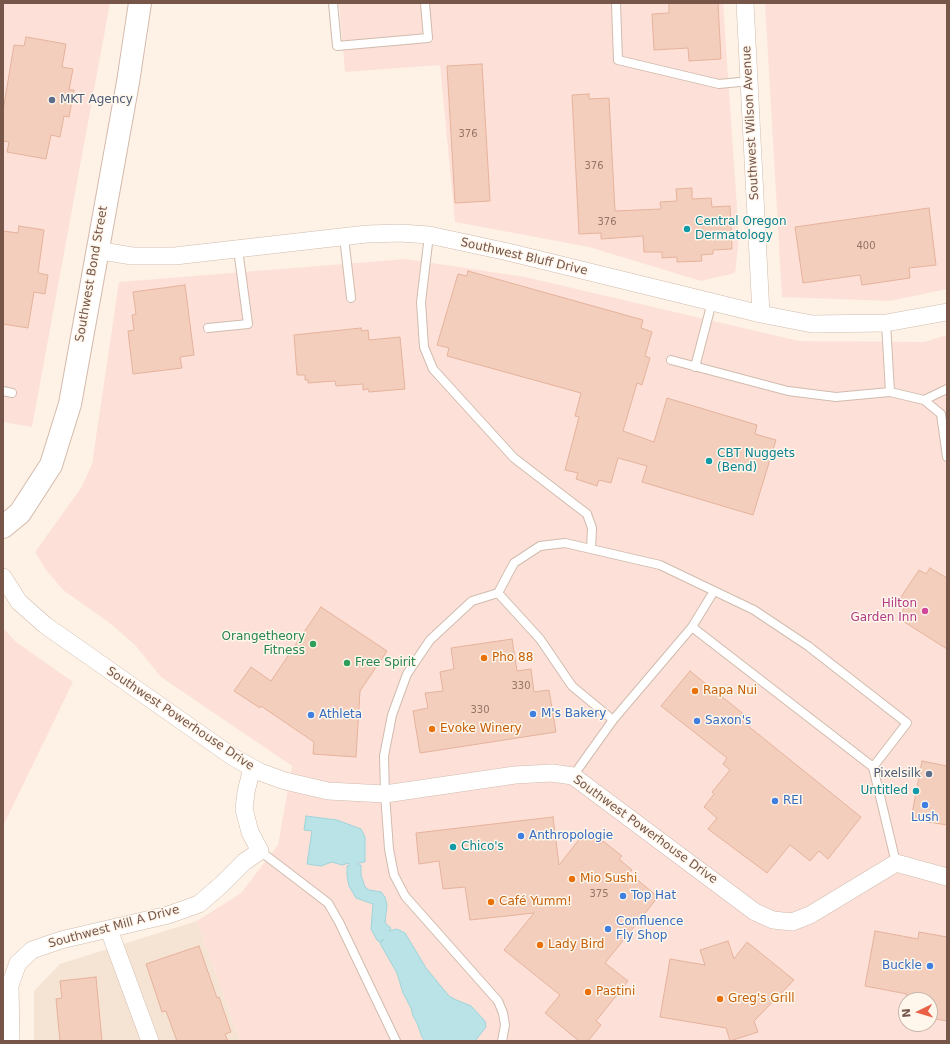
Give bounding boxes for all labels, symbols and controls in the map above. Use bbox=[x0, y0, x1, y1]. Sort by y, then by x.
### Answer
street label: Southwest Wilson Avenue bbox=[740, 45, 762, 201]
place label: MKT Agency bbox=[60, 93, 133, 107]
marker: MKT Agency bbox=[47, 95, 57, 105]
house number: 376 bbox=[458, 128, 478, 140]
house number: 376 bbox=[584, 160, 604, 172]
street label: Southwest Bond Street bbox=[73, 205, 111, 343]
place label: Central Oregon Dermatology bbox=[695, 215, 787, 243]
house number: 376 bbox=[597, 216, 617, 228]
marker: Central Oregon Dermatology bbox=[682, 224, 692, 234]
street label: Southwest Bluff Drive bbox=[459, 235, 589, 279]
house number: 400 bbox=[856, 240, 876, 252]
place label: CBT Nuggets (Bend) bbox=[717, 447, 795, 475]
marker: CBT Nuggets (Bend) bbox=[704, 456, 714, 466]
place label: Hilton Garden Inn bbox=[850, 597, 917, 625]
marker: Hilton Garden Inn bbox=[920, 606, 930, 616]
place label: Orangetheory Fitness bbox=[222, 630, 305, 658]
marker: Orangetheory Fitness bbox=[308, 639, 318, 649]
place label: Pho 88 bbox=[492, 651, 533, 665]
marker: Pho 88 bbox=[479, 653, 489, 663]
place label: Free Spirit bbox=[355, 656, 416, 670]
marker: Free Spirit bbox=[342, 658, 352, 668]
street label: Southwest Powerhouse Drive bbox=[103, 664, 257, 774]
house number: 330 bbox=[511, 680, 531, 692]
place label: Rapa Nui bbox=[703, 684, 757, 698]
marker: Rapa Nui bbox=[690, 686, 700, 696]
house number: 330 bbox=[470, 704, 490, 716]
place label: M's Bakery bbox=[541, 707, 606, 721]
place label: Athleta bbox=[319, 708, 362, 722]
marker: M's Bakery bbox=[528, 709, 538, 719]
marker: Athleta bbox=[306, 710, 316, 720]
place label: Saxon's bbox=[705, 714, 751, 728]
marker: Saxon's bbox=[692, 716, 702, 726]
place label: Evoke Winery bbox=[440, 722, 522, 736]
marker: Evoke Winery bbox=[427, 724, 437, 734]
place label: Pixelsilk bbox=[873, 767, 921, 781]
marker: Pixelsilk bbox=[924, 769, 934, 779]
street label: Southwest Powerhouse Drive bbox=[570, 773, 720, 887]
place label: Untitled bbox=[861, 784, 908, 798]
marker: Untitled bbox=[911, 786, 921, 796]
place label: REI bbox=[783, 794, 802, 808]
marker: REI bbox=[770, 796, 780, 806]
marker: Lush bbox=[920, 800, 930, 810]
place label: Lush bbox=[911, 811, 939, 825]
place label: Anthropologie bbox=[529, 829, 613, 843]
marker: Anthropologie bbox=[516, 831, 526, 841]
place label: Chico's bbox=[461, 840, 504, 854]
marker: Chico's bbox=[448, 842, 458, 852]
place label: Mio Sushi bbox=[580, 872, 637, 886]
marker: Mio Sushi bbox=[567, 874, 577, 884]
house number: 375 bbox=[589, 888, 609, 900]
place label: Top Hat bbox=[631, 889, 676, 903]
marker: Top Hat bbox=[618, 891, 628, 901]
place label: Café Yumm! bbox=[499, 895, 572, 909]
marker: Café Yumm! bbox=[486, 897, 496, 907]
street label: Southwest Mill A Drive bbox=[47, 903, 181, 951]
place label: Confluence Fly Shop bbox=[616, 915, 683, 943]
marker: Confluence Fly Shop bbox=[603, 924, 613, 934]
place label: Lady Bird bbox=[548, 938, 604, 952]
marker: Lady Bird bbox=[535, 940, 545, 950]
place label: Buckle bbox=[882, 959, 922, 973]
marker: Buckle bbox=[925, 961, 935, 971]
place label: Pastini bbox=[596, 985, 635, 999]
marker: Pastini bbox=[583, 987, 593, 997]
place label: Greg's Grill bbox=[728, 992, 795, 1006]
north arrow bbox=[898, 992, 938, 1032]
marker: Greg's Grill bbox=[715, 994, 725, 1004]
text: N bbox=[900, 1008, 913, 1018]

